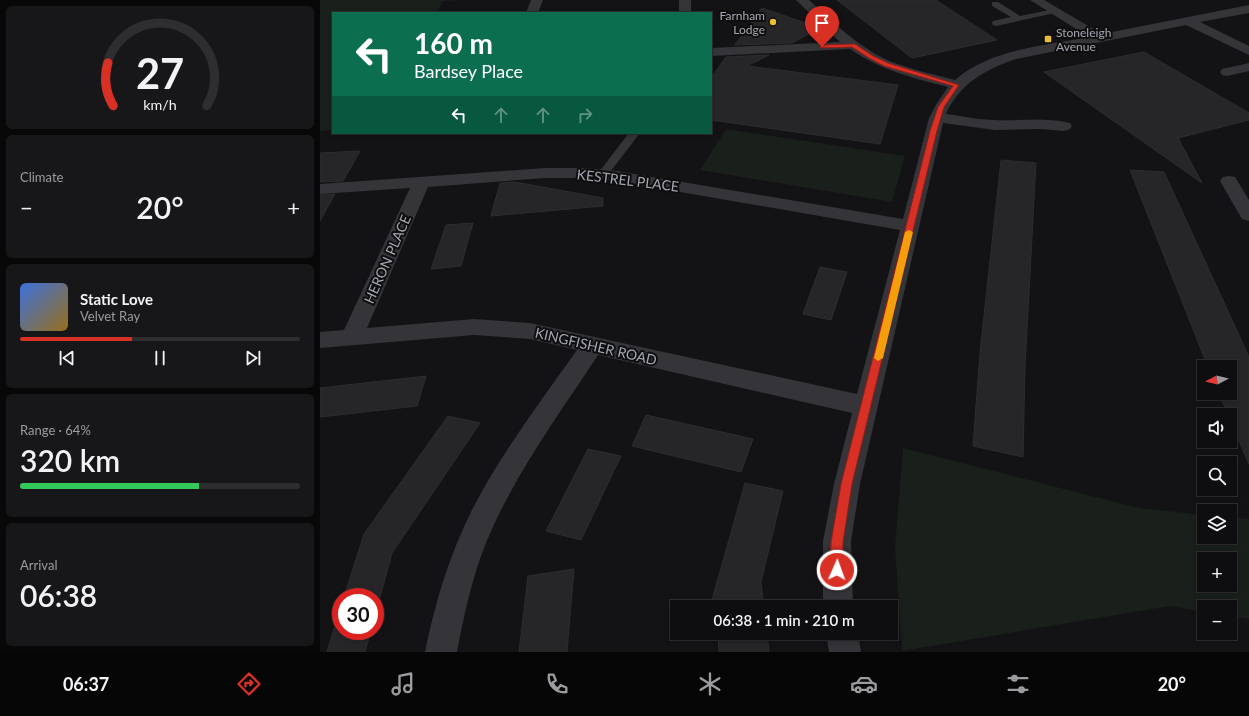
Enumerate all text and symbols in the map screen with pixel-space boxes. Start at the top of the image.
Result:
pin [805,6,839,47]
place label: Farnham Lodge [720,8,765,37]
icon: arrive [811,12,833,34]
marker: Farnham Lodge [768,17,778,27]
place label: Stoneleigh Avenue [1056,25,1111,54]
text: 160 m [414,26,493,60]
icon: left [348,28,400,80]
marker: Stoneleigh Avenue [1043,34,1053,44]
text: 27 [136,47,184,97]
text: Bardsey Place [414,60,523,82]
text: km/h [143,95,177,112]
icon: left [448,104,470,126]
icon: ahead [490,104,512,126]
icon: ahead [532,104,554,126]
icon: right [574,104,596,126]
street label: KESTREL PLACE [576,165,680,195]
text: Climate [20,169,63,185]
text: 20° [136,189,184,225]
text: − [20,194,33,221]
text: + [287,194,300,221]
street label: HERON PLACE [360,212,414,306]
text: Static Love [80,290,153,308]
text: Velvet Ray [80,308,140,324]
street label: KINGFISHER ROAD [533,324,659,368]
icon: previous [56,347,78,369]
icon: pause [149,347,171,369]
icon: next [242,347,264,369]
north arrow [1197,360,1237,400]
map controls [1197,360,1237,640]
button: sound [1197,408,1237,448]
text: Range · 64% [20,422,91,438]
text: 320 km [20,442,120,478]
button: search [1197,456,1237,496]
button: layers [1197,504,1237,544]
position arrow [816,549,858,591]
button: + [1197,552,1237,592]
text: Arrival [20,557,57,573]
text: 06:38 [20,577,97,613]
speed limit sign: 30 [332,588,384,640]
button: − [1197,600,1237,640]
text: 06:38 · 1 min · 210 m [714,611,854,629]
icon: directions [235,670,263,698]
icon: music [389,670,417,698]
icon: phone [543,670,571,698]
icon: climate [696,670,724,698]
icon: car [850,670,878,698]
icon: filters [1004,670,1032,698]
text: 06:37 [63,673,109,695]
text: 20° [1158,673,1186,695]

